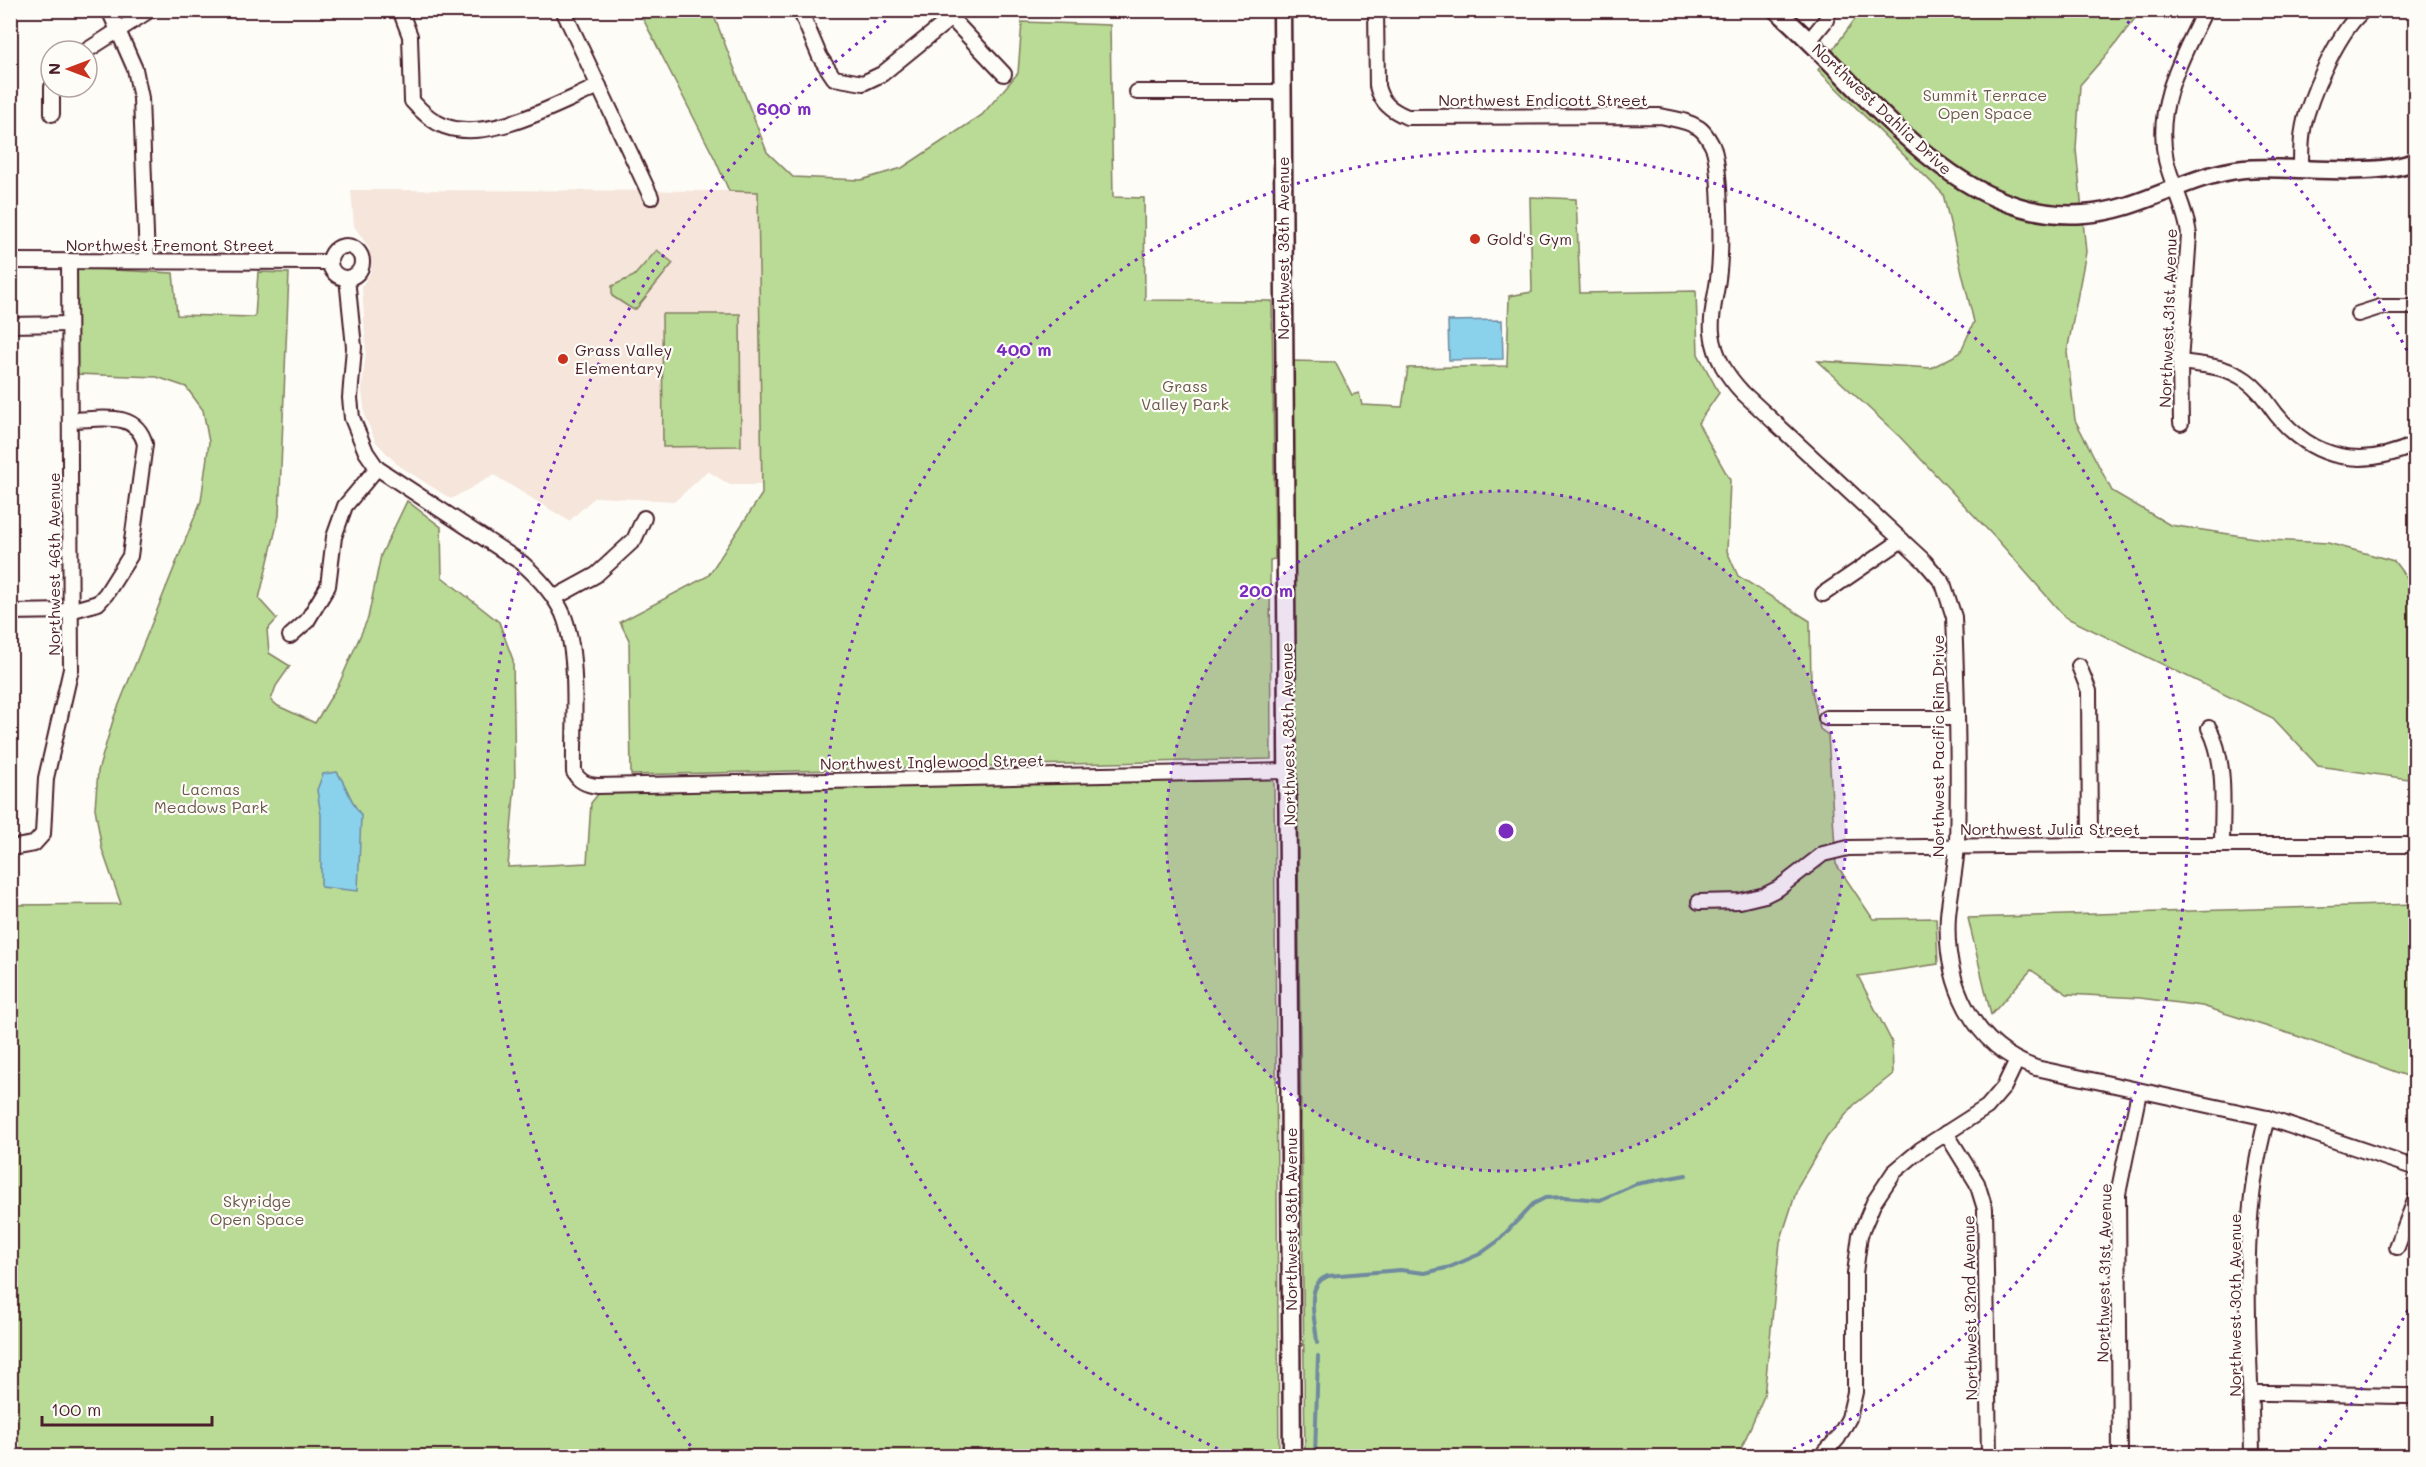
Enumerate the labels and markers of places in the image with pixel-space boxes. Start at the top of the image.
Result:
place label: Gold's Gym [1487,228,1572,249]
marker: Gold's Gym [1468,232,1482,246]
place label: Grass Valley Elementary [575,339,672,378]
marker: Grass Valley Elementary [556,352,570,366]
centre of rings [1496,821,1516,841]

